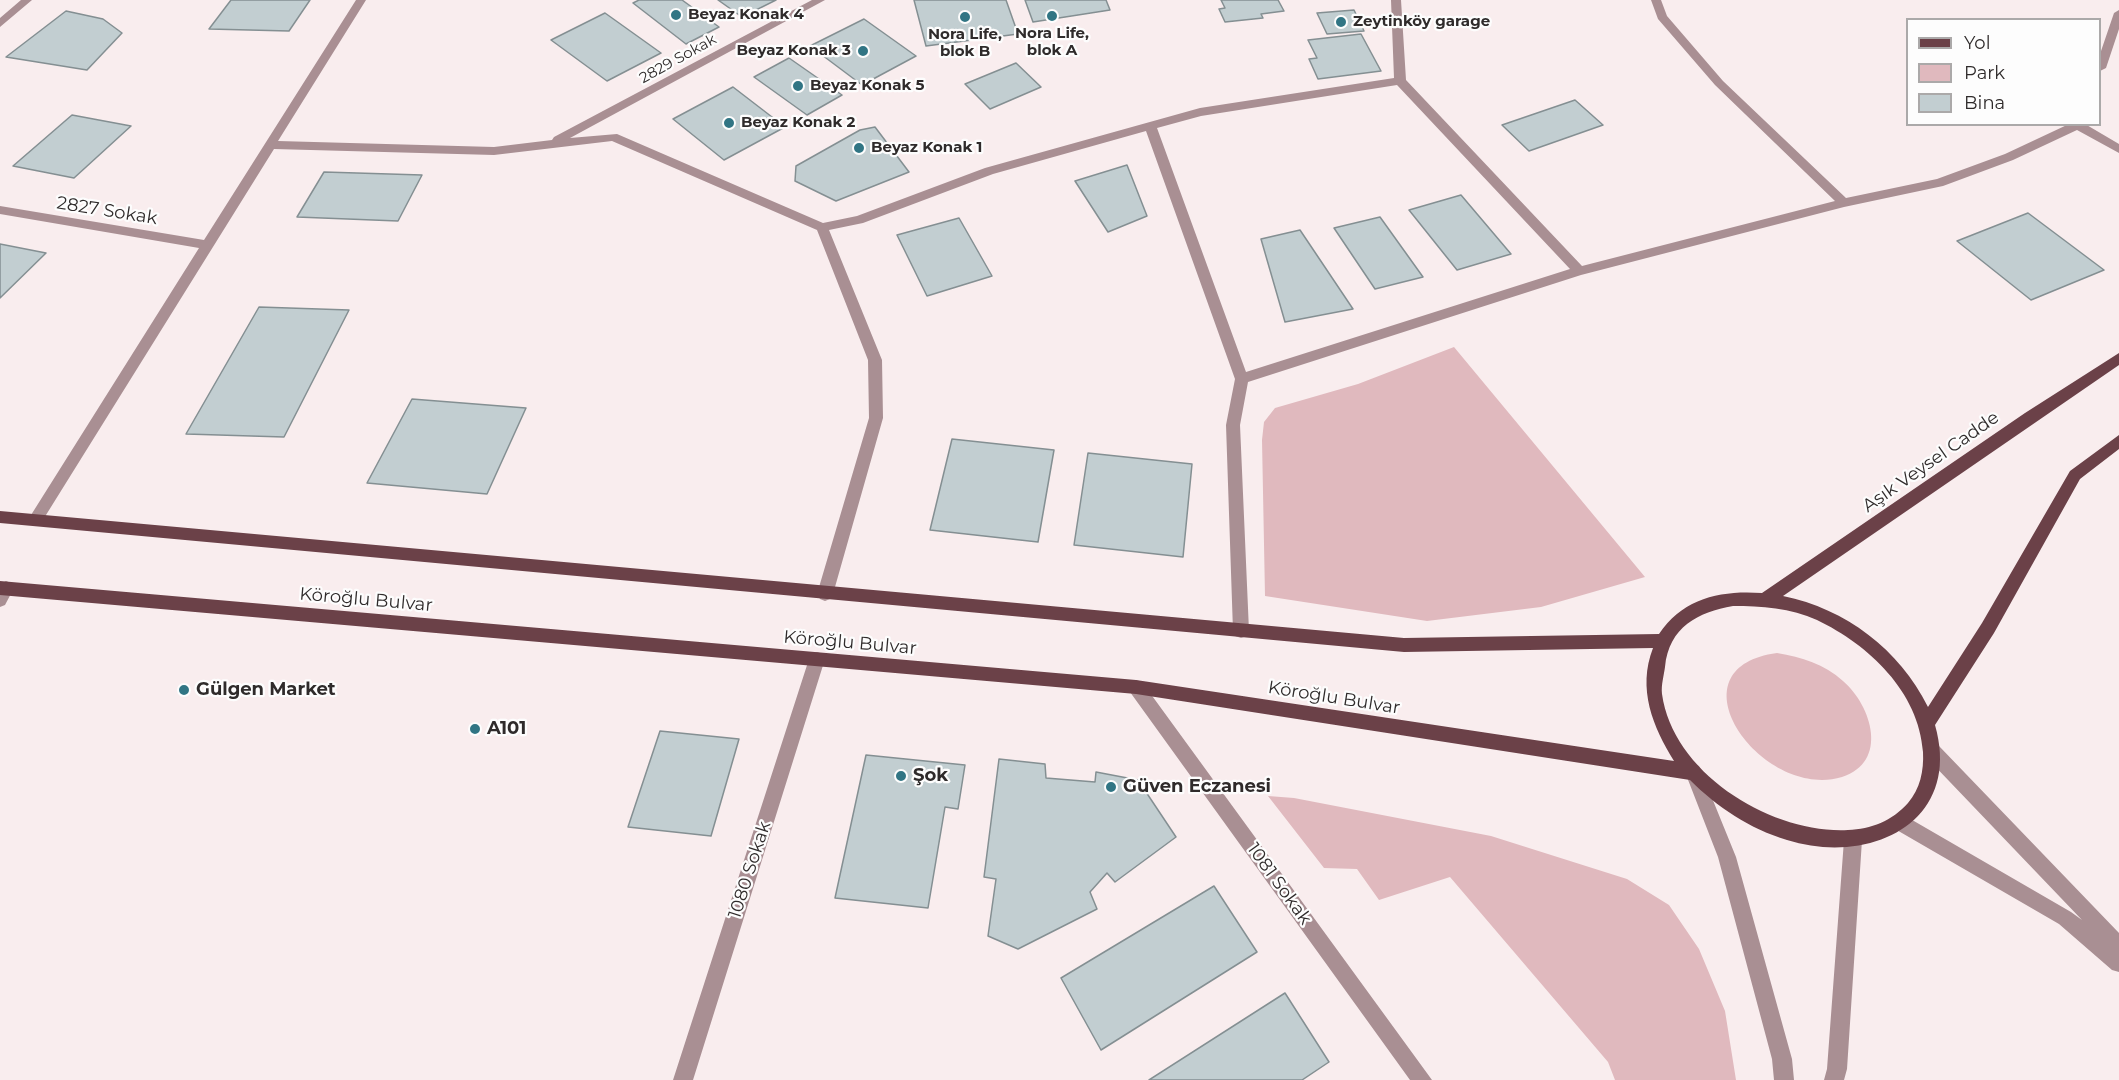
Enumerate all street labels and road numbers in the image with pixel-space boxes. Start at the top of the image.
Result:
street label: 2829 Sokak [636,31,720,87]
street label: 2827 Sokak [55,192,159,230]
street label: Aşık Veysel Cadde [1859,407,2003,517]
street label: Köroğlu Bulvar [298,583,434,617]
street label: Köroğlu Bulvar [782,626,918,660]
street label: Köroğlu Bulvar [1266,677,1402,719]
street label: 1080 Sokak [724,819,776,921]
street label: 1081 Sokak [1242,839,1316,929]

